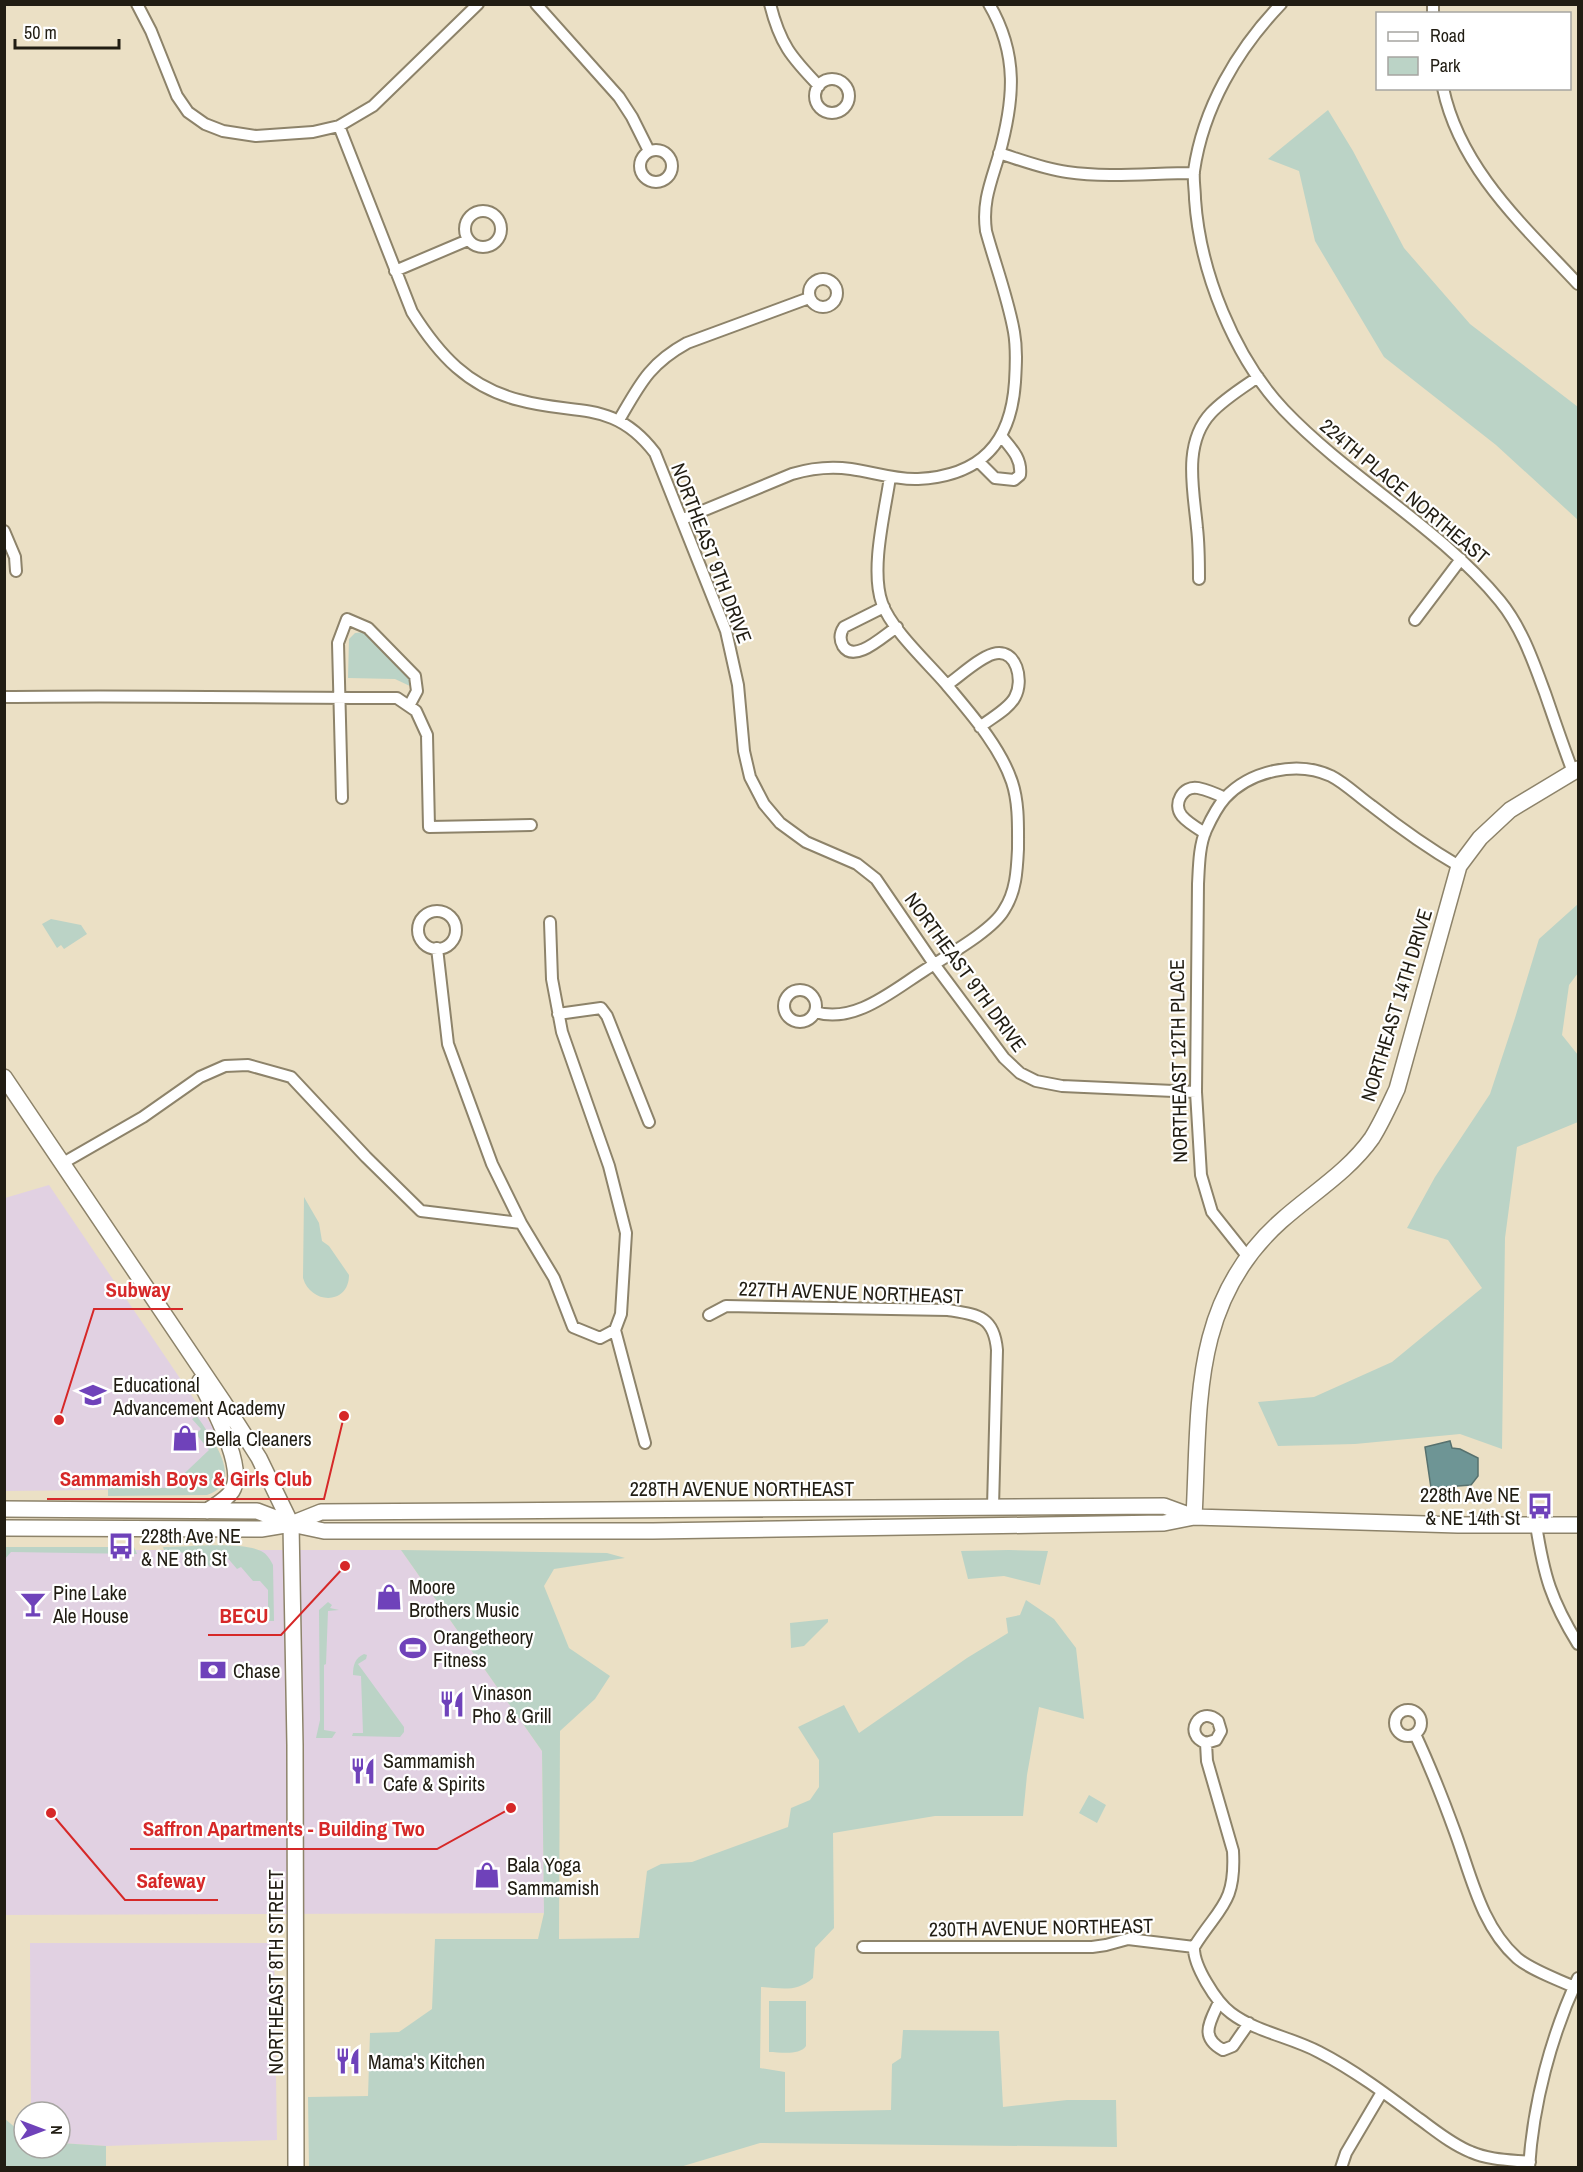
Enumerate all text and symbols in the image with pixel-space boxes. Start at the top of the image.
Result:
scale bar [15,12,118,50]
legend [1376,12,1571,90]
text: 50 m [24,20,57,45]
text: Road [1430,23,1465,48]
text: Park [1430,53,1461,78]
street label: 224TH PLACE NORTHEAST [1315,412,1495,570]
street label: NORTHEAST 9TH DRIVE [665,459,759,647]
street label: NORTHEAST 9TH DRIVE [899,887,1033,1057]
street label: NORTHEAST 14TH DRIVE [1354,905,1438,1105]
street label: NORTHEAST 12TH PLACE [1163,959,1193,1163]
callout: Subway [94,1270,183,1309]
text: Subway [105,1275,171,1304]
street label: 227TH AVENUE NORTHEAST [738,1275,964,1309]
place label: Educational Advancement Academy [112,1371,286,1421]
school or university icon: Educational Advancement Academy [78,1380,108,1410]
shop icon: Bella Cleaners [170,1423,200,1453]
place label: Bella Cleaners [205,1425,312,1452]
callout: Sammamish Boys & Girls Club [47,1460,324,1499]
text: Sammamish Boys & Girls Club [60,1464,312,1493]
street label: 228TH AVENUE NORTHEAST [630,1475,854,1502]
place label: 228th Ave NE & NE 14th St [1420,1481,1520,1531]
bus stop icon: 228th Ave NE & NE 14th St [1525,1491,1555,1521]
place label: 228th Ave NE & NE 8th St [141,1522,241,1572]
bus stop icon: 228th Ave NE & NE 8th St [106,1531,136,1561]
place label: Moore Brothers Music [409,1573,519,1623]
place label: Pine Lake Ale House [52,1579,129,1629]
shop icon: Moore Brothers Music [374,1582,404,1612]
bar icon: Pine Lake Ale House [18,1589,48,1619]
callout: BECU [208,1596,281,1635]
text: BECU [220,1601,268,1630]
place label: Orangetheory Fitness [433,1623,534,1673]
sports icon: Orangetheory Fitness [398,1633,428,1663]
bank icon: Chase [198,1655,228,1685]
place label: Chase [233,1657,280,1684]
place label: Vinason Pho & Grill [472,1679,551,1729]
restaurant icon: Vinason Pho & Grill [437,1689,467,1719]
place label: Sammamish Cafe & Spirits [383,1747,485,1797]
restaurant icon: Sammamish Cafe & Spirits [348,1756,378,1786]
callout: Saffron Apartments - Building Two [130,1810,437,1849]
text: Saffron Apartments - Building Two [143,1814,425,1843]
place label: Bala Yoga Sammamish [507,1851,599,1901]
shop icon: Bala Yoga Sammamish [472,1860,502,1890]
callout: Safeway [125,1861,218,1900]
text: Safeway [137,1866,206,1895]
street label: NORTHEAST 8TH STREET [262,1869,289,2075]
street label: 230TH AVENUE NORTHEAST [929,1912,1153,1942]
restaurant icon: Mama's Kitchen [333,2046,363,2076]
place label: Mama's Kitchen [368,2048,485,2075]
north arrow [12,2100,72,2160]
text: N [46,2125,68,2135]

